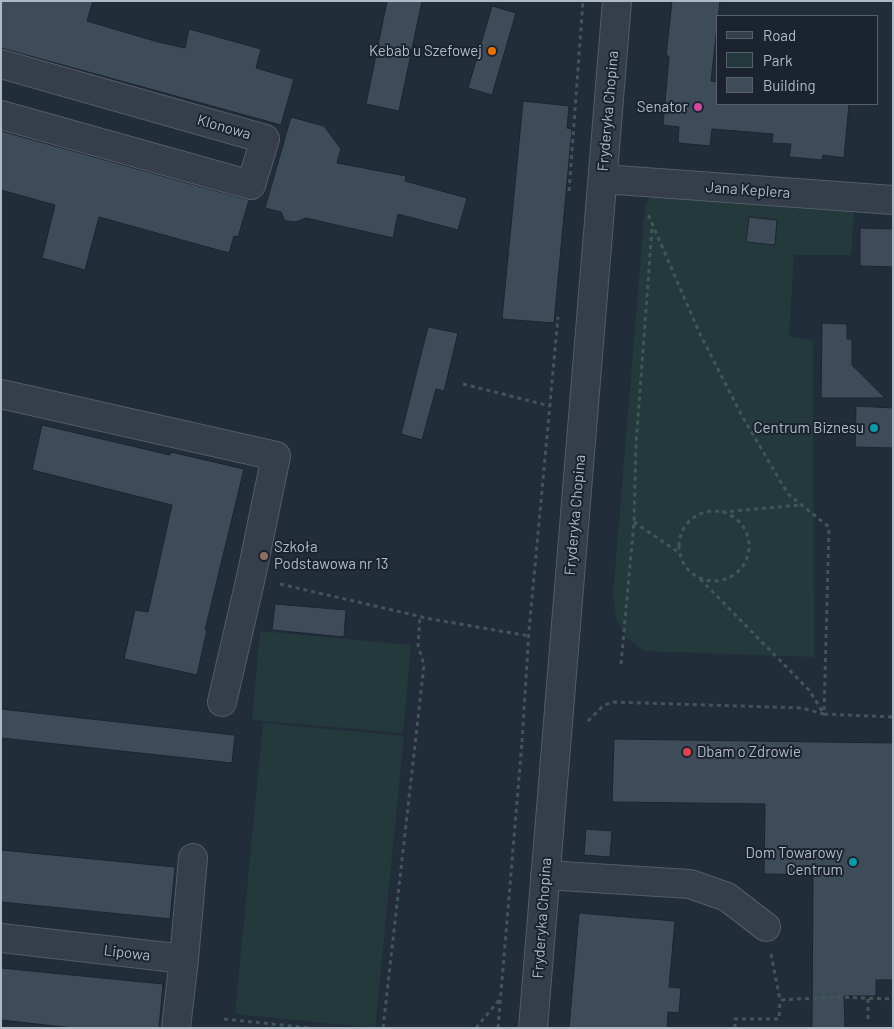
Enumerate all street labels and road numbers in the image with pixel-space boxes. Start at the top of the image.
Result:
street label: Fryderyka Chopina [594,50,622,172]
street label: Klonowa [195,111,253,143]
street label: Jana Keplera [705,178,791,202]
street label: Fryderyka Chopina [561,454,589,576]
street label: Fryderyka Chopina [529,857,555,979]
street label: Lipowa [103,941,151,965]

